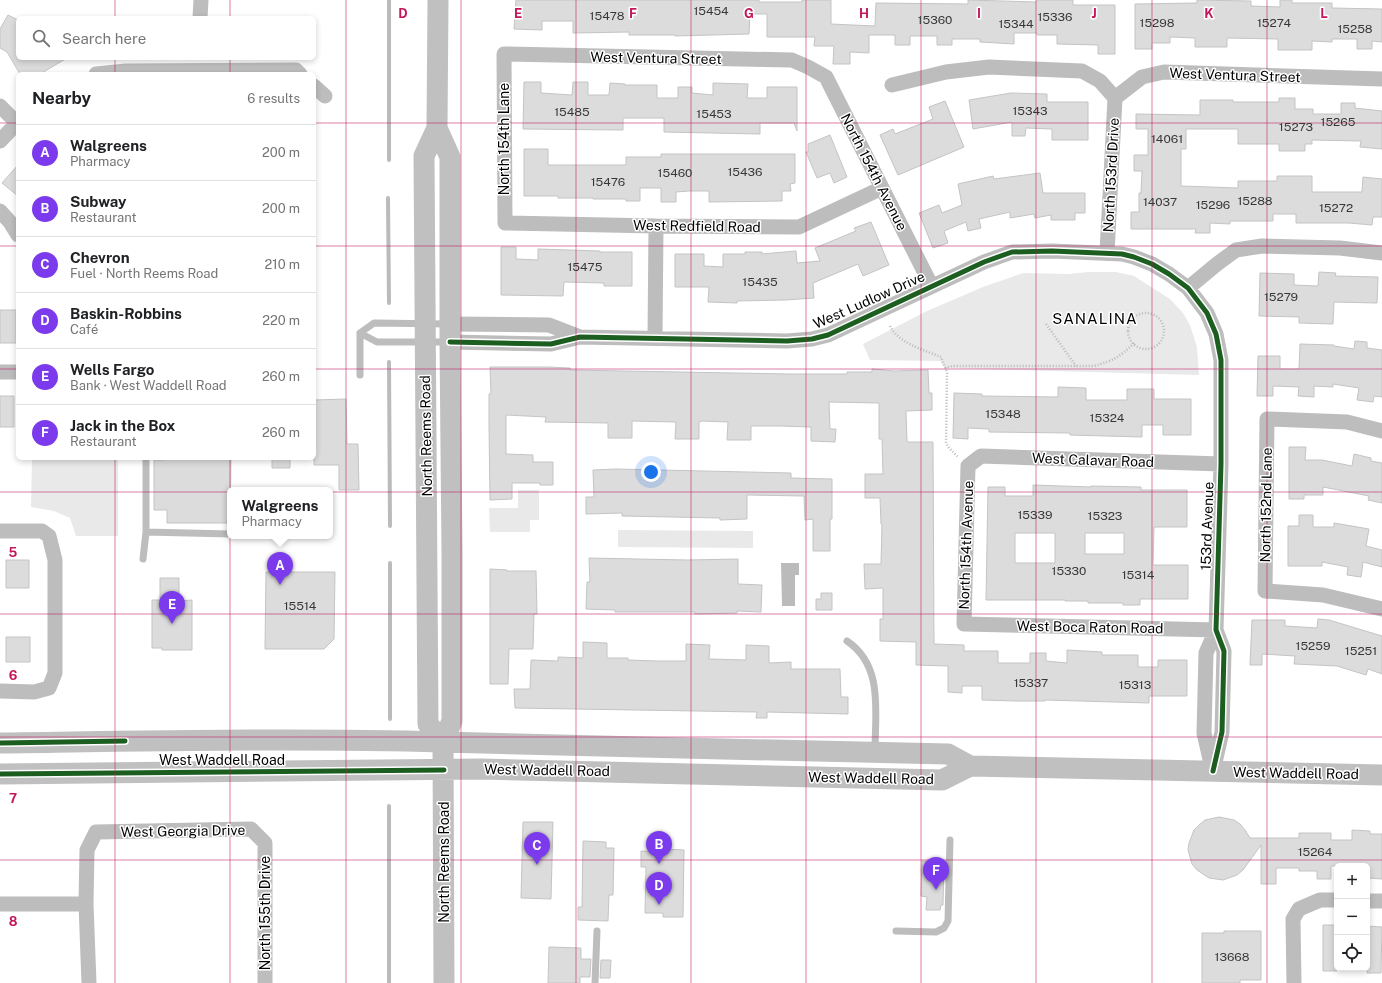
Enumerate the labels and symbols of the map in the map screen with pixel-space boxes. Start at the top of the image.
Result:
house number: 15454 [693,4,729,18]
text: D [398,6,408,21]
text: E [514,6,522,21]
text: F [629,6,637,21]
text: G [744,6,754,21]
text: H [859,6,869,21]
text: I [977,6,981,21]
text: J [1091,6,1097,21]
text: K [1204,6,1214,21]
text: L [1320,6,1328,21]
house number: 15478 [590,9,625,23]
house number: 15336 [1037,10,1073,24]
house number: 15360 [918,13,952,27]
house number: 15298 [1140,16,1175,30]
house number: 15274 [1257,16,1292,30]
house number: 15344 [998,17,1034,31]
house number: 15258 [1337,22,1373,36]
street label: West Ventura Street [590,49,722,67]
street label: West Ventura Street [1169,65,1301,85]
street label: North 154th Lane [496,83,512,195]
house number: 15343 [1012,104,1048,118]
house number: 15485 [554,105,590,119]
house number: 15453 [696,107,732,121]
street label: North 154th Avenue [838,111,910,233]
house number: 15265 [1321,115,1356,129]
street label: North 153rd Drive [1100,117,1122,233]
house number: 15273 [1279,120,1313,134]
house number: 14061 [1151,132,1183,146]
house number: 15436 [727,165,763,179]
house number: 15460 [658,166,692,180]
house number: 15476 [591,175,625,189]
house number: 15288 [1237,194,1273,208]
house number: 14037 [1143,195,1177,209]
house number: 15296 [1196,198,1230,212]
house number: 15272 [1319,201,1353,215]
street label: West Redfield Road [633,217,761,235]
house number: 15475 [567,260,603,274]
street label: West Ludlow Drive [811,268,927,332]
house number: 15435 [742,275,778,289]
house number: 15279 [1264,290,1298,304]
district label: SANALINA [1052,310,1138,327]
street label: North Reems Road [417,375,435,497]
house number: 15348 [985,407,1021,421]
house number: 15324 [1090,411,1125,425]
street label: North 152nd Lane [1257,447,1275,563]
street label: West Calavar Road [1032,450,1154,470]
your location [641,462,661,482]
street label: North 154th Avenue [956,480,976,610]
street label: 153rd Avenue [1197,481,1217,571]
house number: 15339 [1017,508,1053,522]
house number: 15323 [1088,509,1122,523]
text: 5 [9,545,18,560]
pin: A [267,552,293,585]
house number: 15330 [1052,564,1086,578]
house number: 15314 [1122,568,1155,582]
pin: E [159,591,185,624]
house number: 15514 [284,599,317,613]
street label: West Boca Raton Road [1016,618,1164,636]
house number: 15259 [1296,639,1330,653]
house number: 15251 [1345,644,1377,658]
text: 6 [9,668,18,683]
house number: 15337 [1014,676,1048,690]
house number: 15313 [1119,678,1151,692]
street label: West Waddell Road [159,752,285,768]
street label: West Waddell Road [484,761,610,779]
street label: West Waddell Road [1233,764,1359,782]
street label: West Waddell Road [808,769,934,787]
text: 7 [9,791,17,806]
street label: North Reems Road [436,801,452,923]
street label: West Georgia Drive [121,822,245,840]
pin: B [646,831,672,864]
pin: C [524,832,550,865]
house number: 15264 [1298,845,1333,859]
street label: North 155th Drive [257,856,273,970]
pin: F [923,857,949,890]
pin: D [646,872,672,905]
text: 8 [9,914,18,929]
house number: 13668 [1215,950,1250,964]

